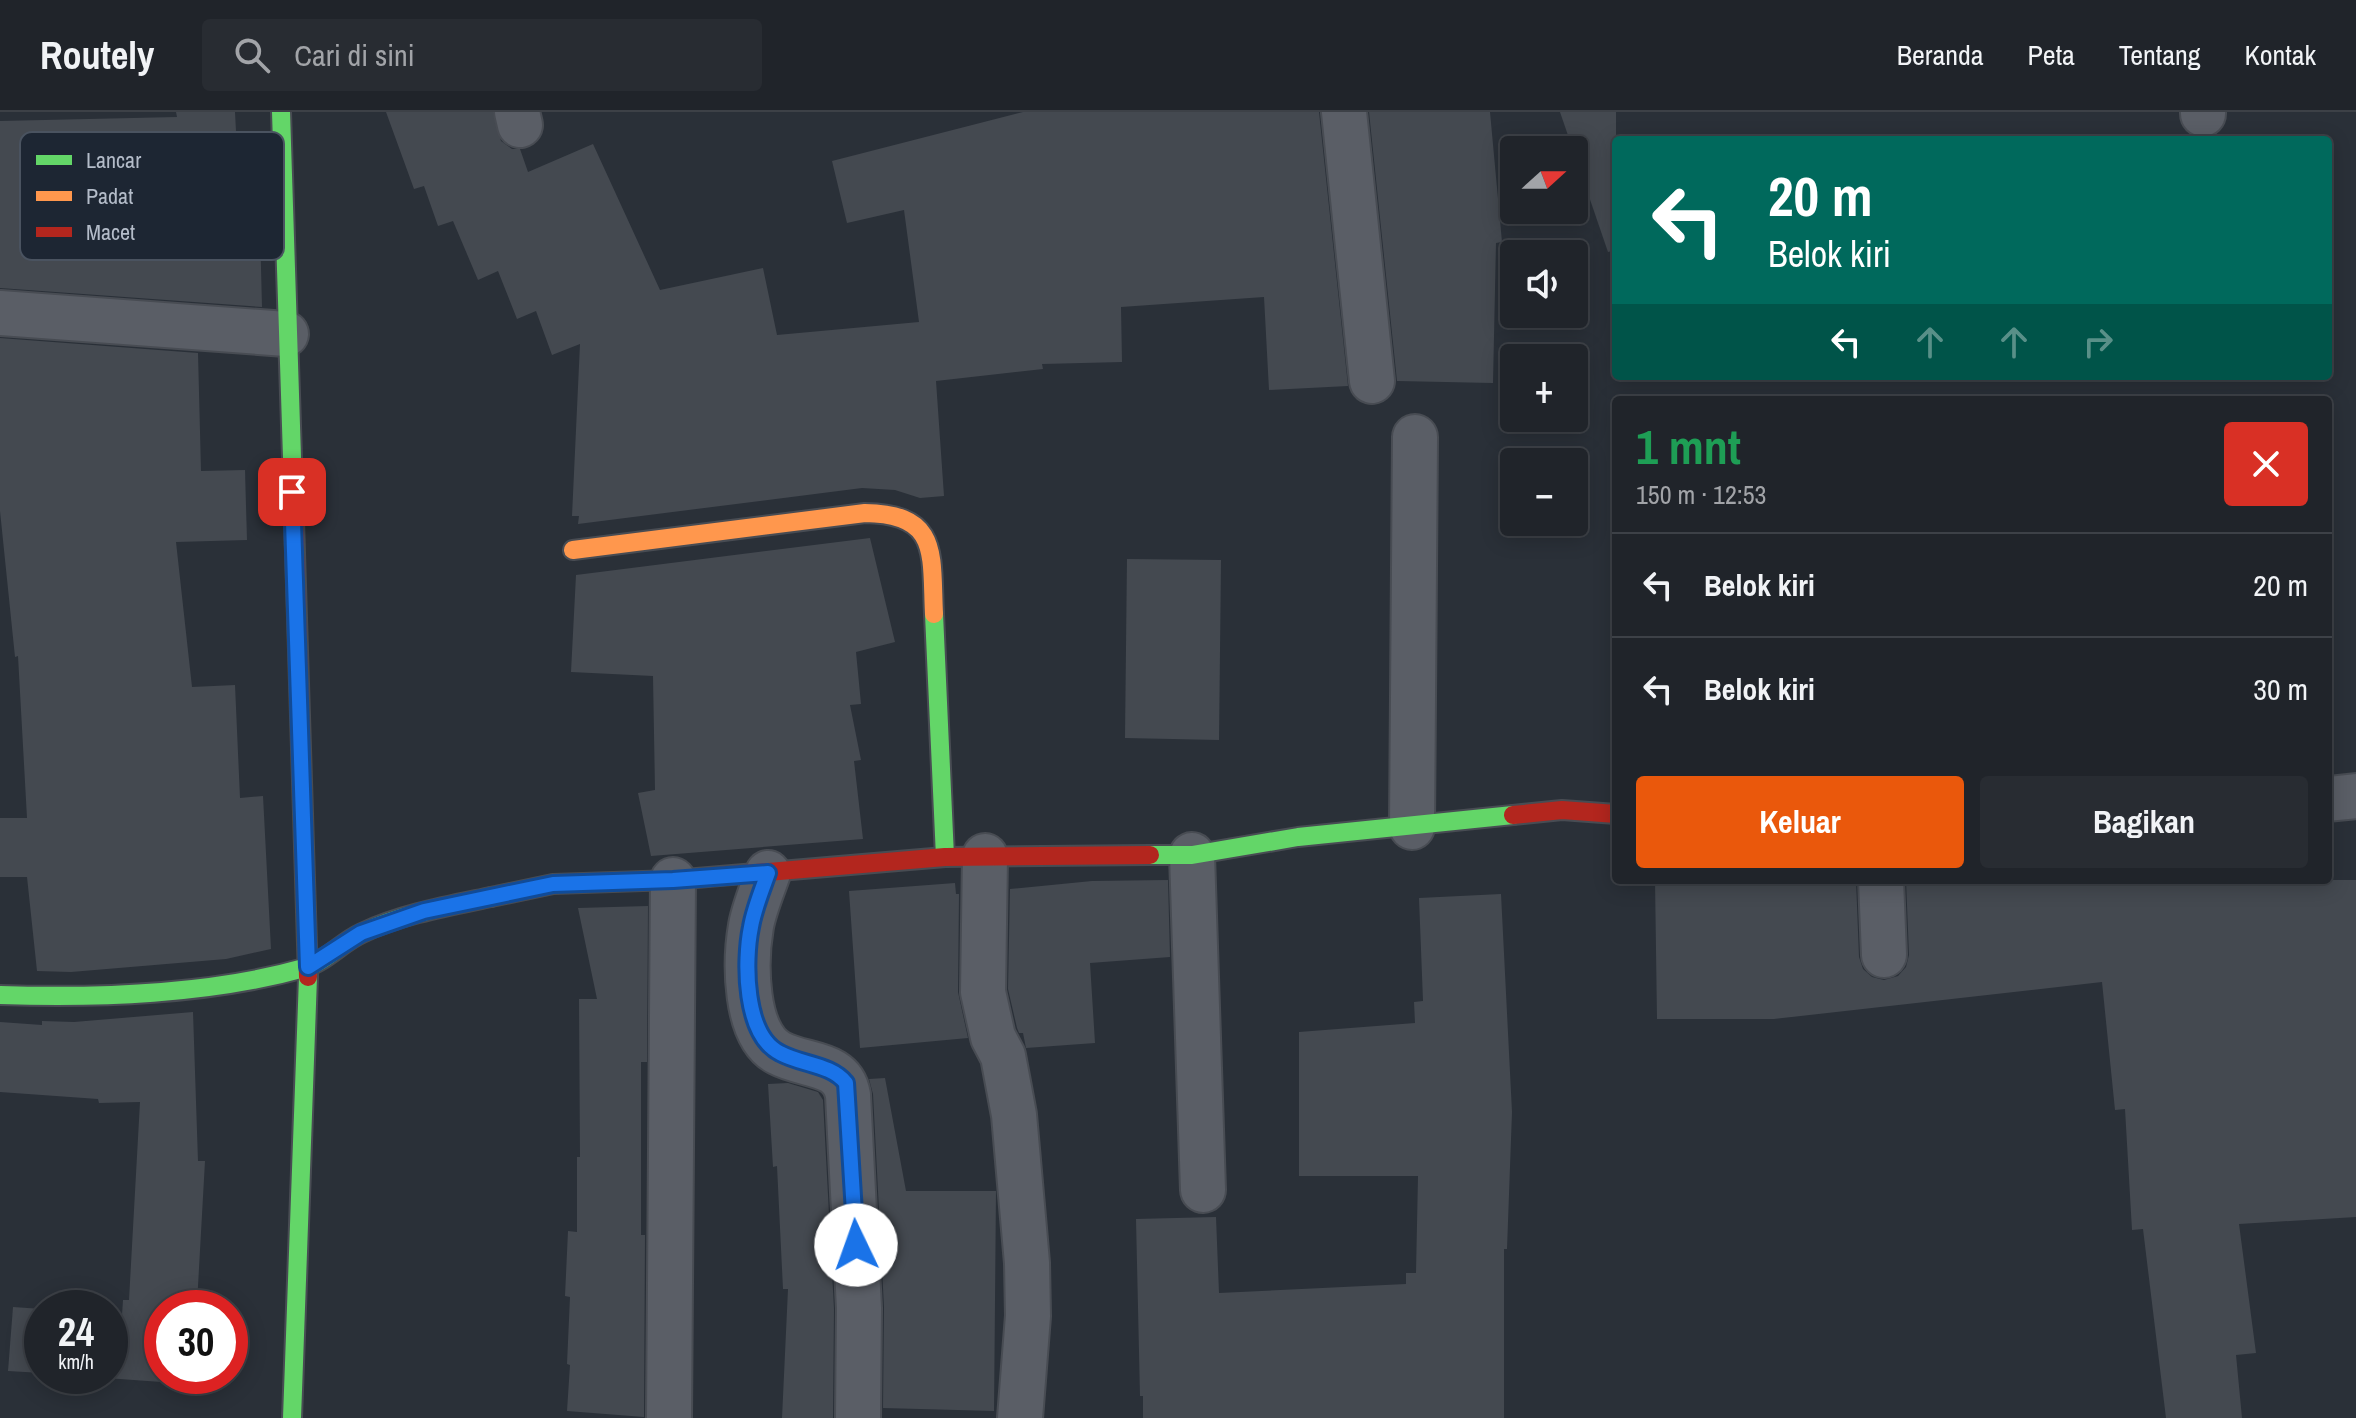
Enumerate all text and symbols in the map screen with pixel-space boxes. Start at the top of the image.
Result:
search box [202,19,762,91]
text: Routely [40,30,154,81]
icon: search [230,33,274,77]
text: Cari di sini [294,35,415,75]
text: Beranda [1897,36,1984,74]
text: Peta [2028,36,2075,74]
text: Tentang [2119,36,2201,74]
text: Kontak [2245,36,2316,74]
legend [20,132,284,260]
north arrow [1500,136,1588,224]
map controls [1500,136,1588,536]
text: Lancar [86,145,141,175]
text: 20 m [1768,158,1873,233]
icon: left [1636,168,1740,272]
text: Padat [86,181,133,211]
text: Macet [86,217,135,247]
text: Belok kiri [1768,230,1891,278]
button: sound [1500,240,1588,328]
icon: left [1824,320,1868,364]
icon: ahead [1908,320,1952,364]
icon: ahead [1992,320,2036,364]
icon: right [2076,320,2120,364]
button: + [1500,344,1588,432]
text: 1 mnt [1636,414,1741,479]
button: close [2224,422,2308,506]
button: − [1500,448,1588,536]
pin [258,458,326,526]
icon: arrive [270,470,314,514]
text: 150 m · 12:53 [1636,477,1766,512]
icon: left [1636,563,1680,607]
text: Belok kiri [1704,565,1815,605]
text: 20 m [2253,565,2308,605]
icon: left [1636,667,1680,711]
text: Belok kiri [1704,669,1815,709]
text: 30 m [2253,669,2308,709]
button: Keluar [1636,776,1964,868]
button: Bagikan [1980,776,2308,868]
position arrow [814,1203,898,1287]
speed limit sign: 30 [144,1290,248,1394]
text: 24 [58,1305,94,1358]
text: km/h [58,1348,94,1375]

